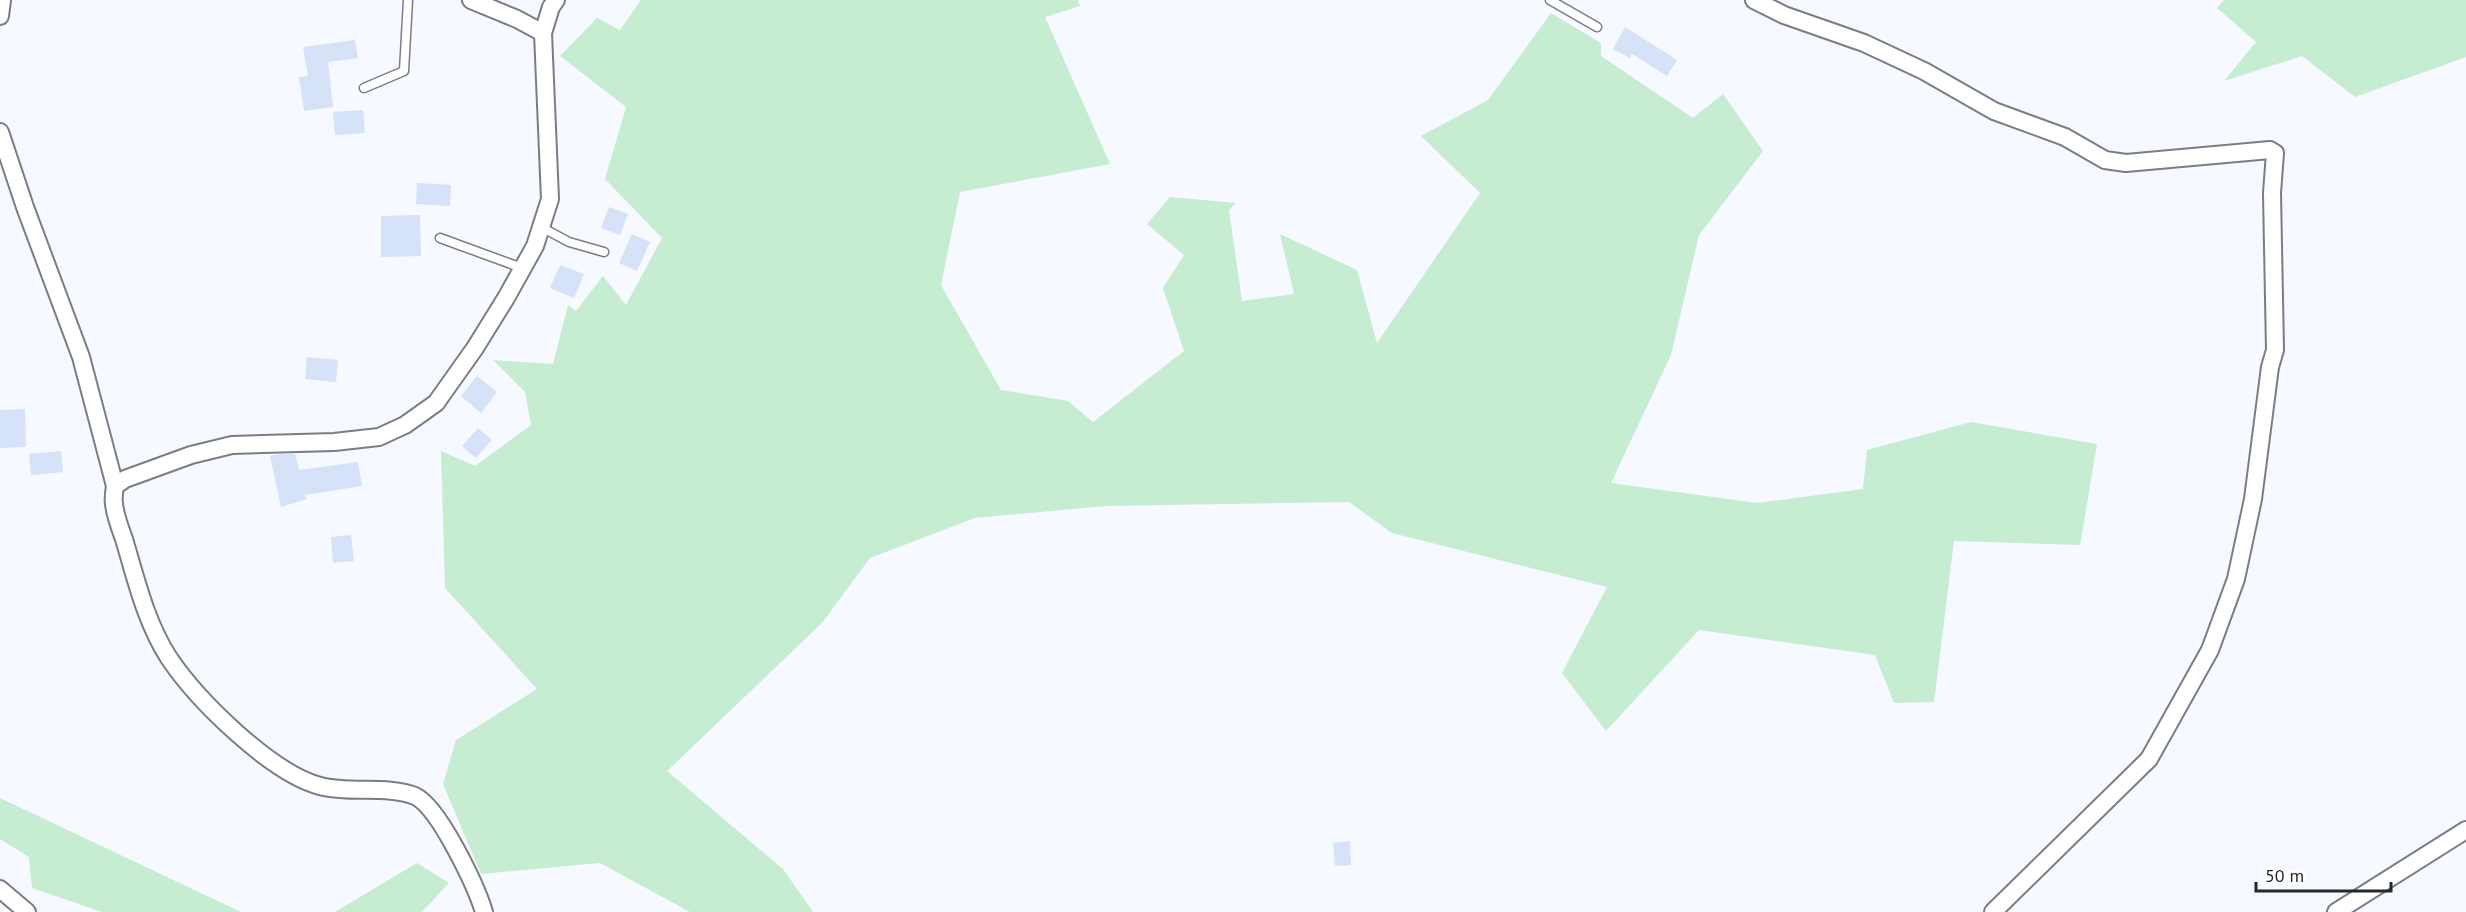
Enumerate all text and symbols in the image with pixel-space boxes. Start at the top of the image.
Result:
scale bar [2256,855,2391,893]
text: 50 m [2265,864,2304,887]

